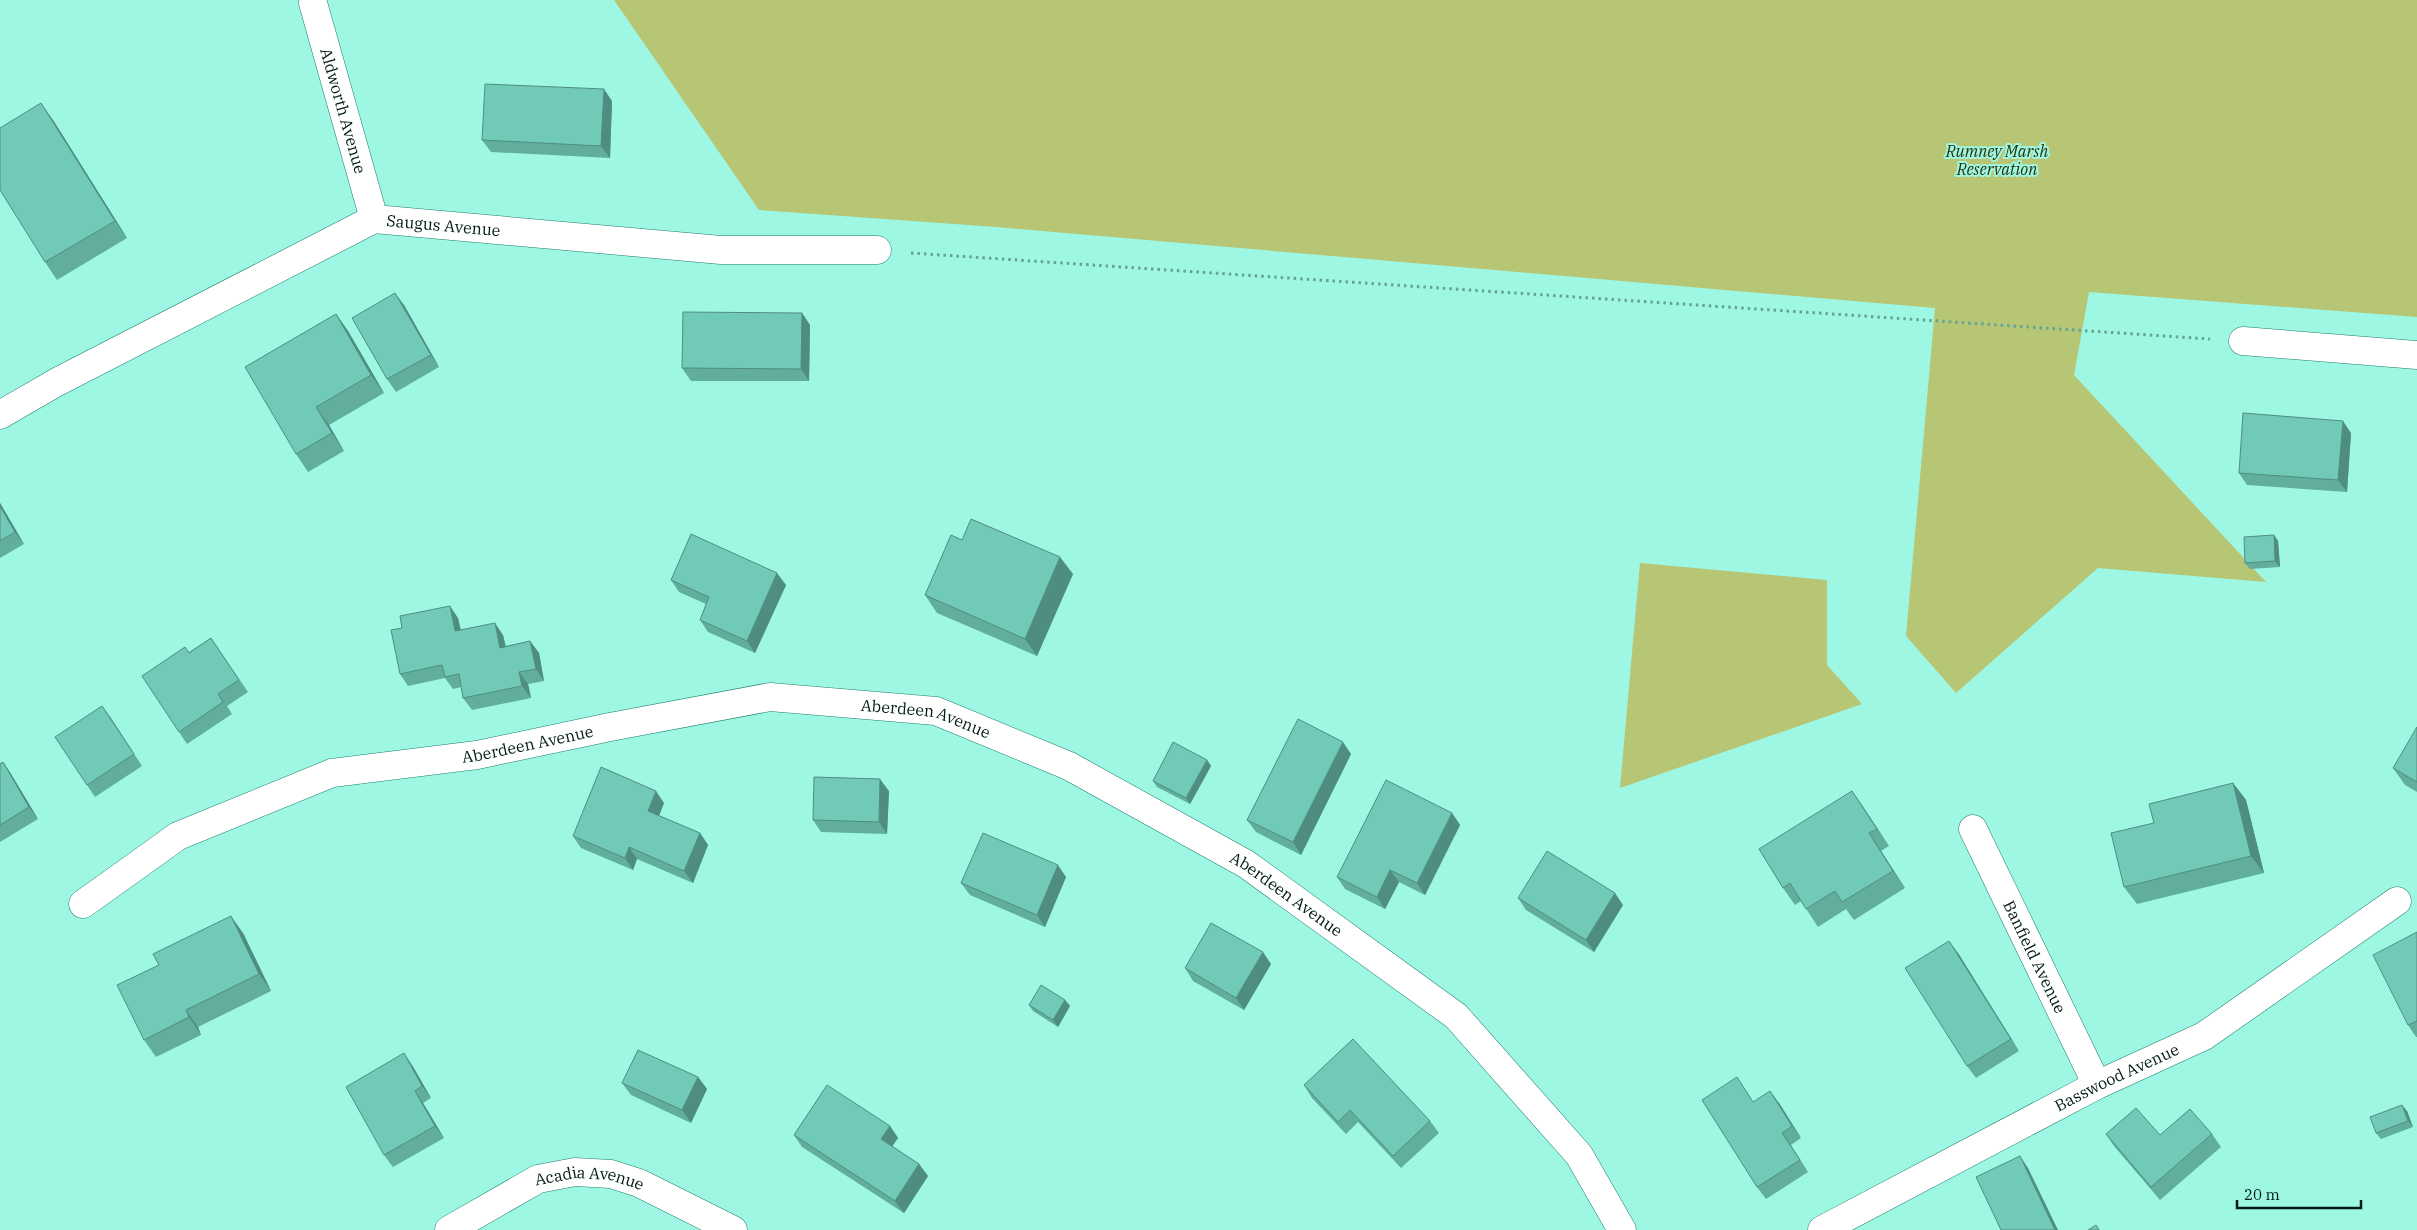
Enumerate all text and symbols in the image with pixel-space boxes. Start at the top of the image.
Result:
street label: Aldworth Avenue [316,46,371,176]
park label: Rumney Marsh Reservation [1945,141,2048,179]
street label: Saugus Avenue [386,210,501,240]
street label: Aberdeen Avenue [860,695,994,742]
street label: Aberdeen Avenue [461,721,595,767]
street label: Aberdeen Avenue [1227,847,1347,941]
street label: Banfield Avenue [1999,897,2071,1016]
street label: Basswood Avenue [2051,1039,2182,1116]
street label: Acadia Avenue [533,1162,648,1194]
scale bar [2237,1178,2361,1210]
text: 20 m [2244,1185,2280,1204]

